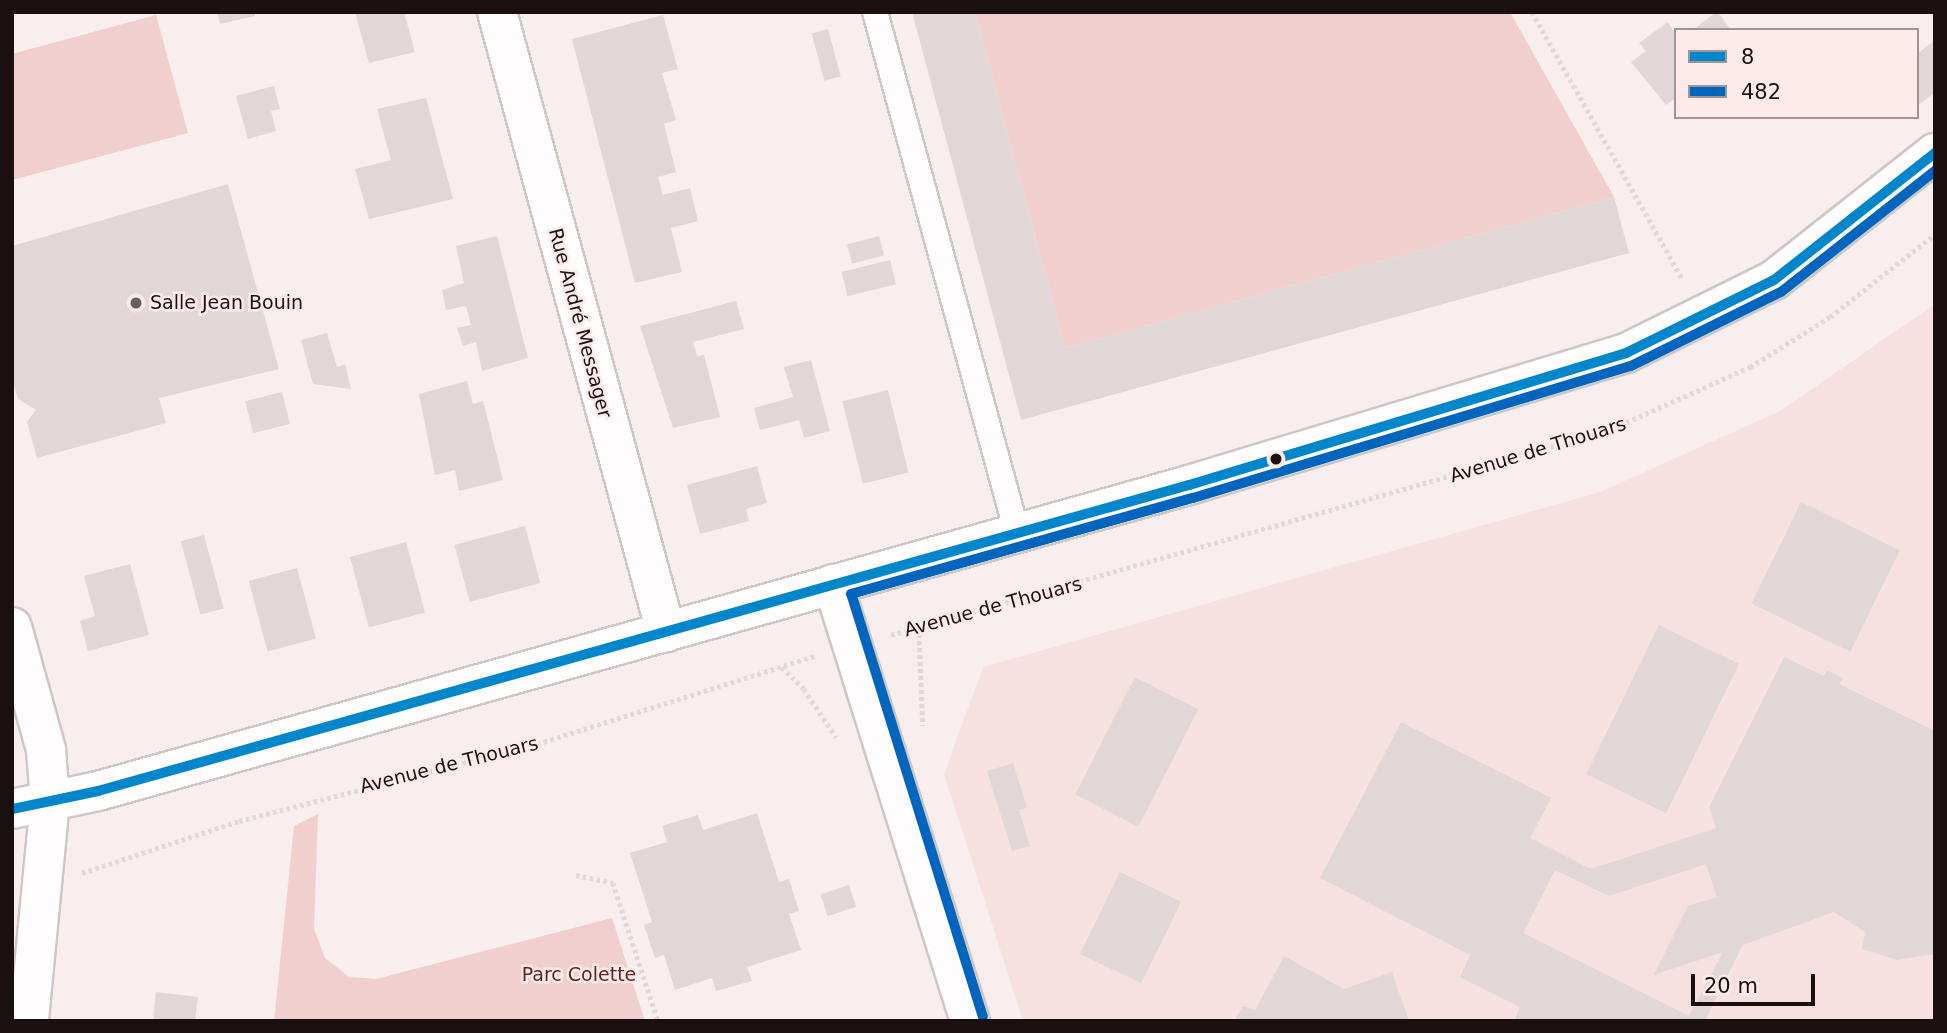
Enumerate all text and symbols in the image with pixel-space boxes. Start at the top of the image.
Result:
legend [1674,28,1919,119]
text: 8 [1741,45,1754,69]
text: 482 [1741,80,1781,104]
street label: Rue André Messager [544,226,616,420]
place label: Salle Jean Bouin [150,292,303,314]
marker: Salle Jean Bouin [128,295,144,311]
street label: Avenue de Thouars [1447,412,1629,488]
unlabelled marker [1269,452,1283,466]
street label: Avenue de Thouars [902,572,1084,642]
street label: Avenue de Thouars [357,732,541,798]
scale bar [1695,960,1819,1004]
park label: Parc Colette [522,964,636,986]
text: 20 m [1704,974,1758,998]

